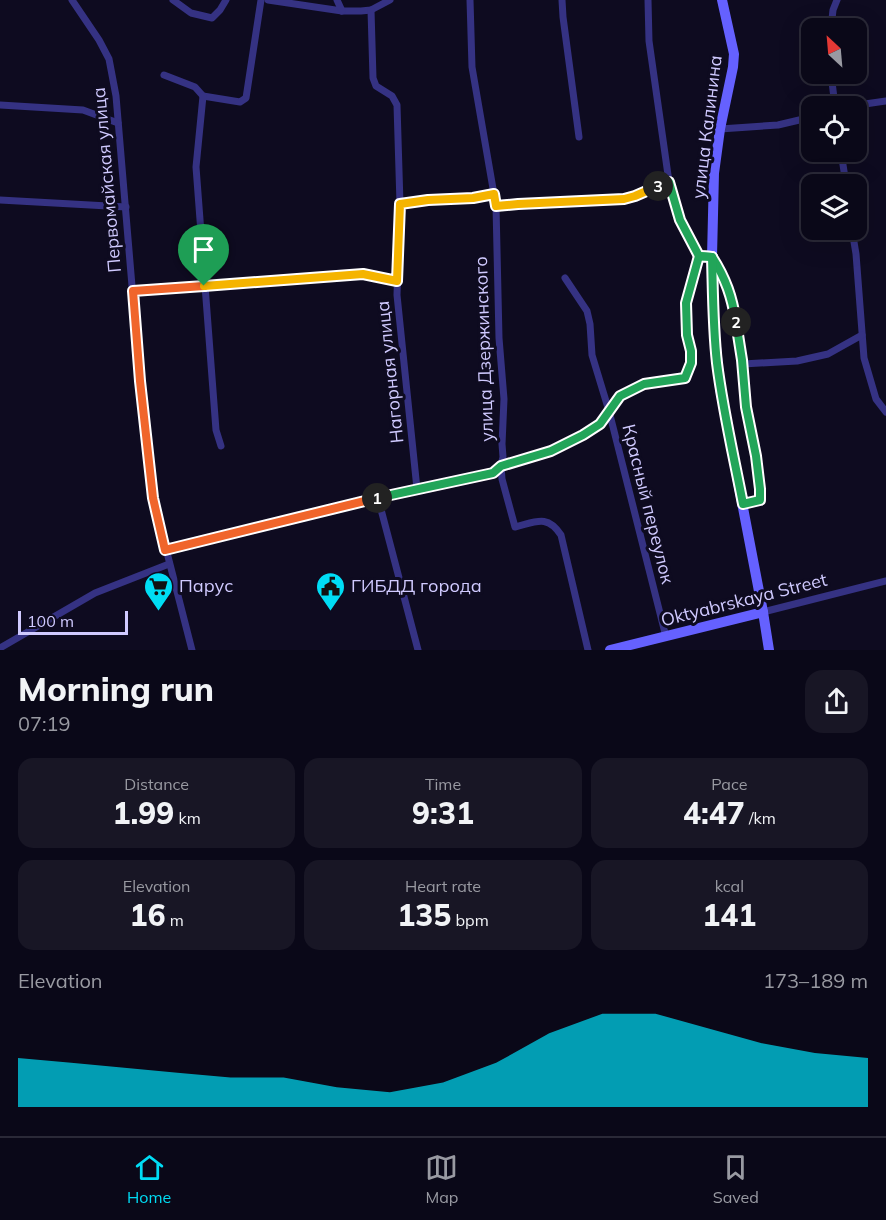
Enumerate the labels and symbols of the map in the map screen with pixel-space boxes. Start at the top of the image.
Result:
north arrow [801,18,867,84]
street label: улица Калинина [686,54,727,200]
street label: Первомайская улица [87,86,126,274]
pin: 3 [643,171,673,201]
pin [178,224,229,286]
street label: улица Дзержинского [469,256,498,442]
street label: Нагорная улица [371,300,408,444]
pin: 2 [721,307,751,337]
street label: Красный переулок [618,422,680,586]
pin: 1 [362,483,392,513]
street label: Oktyabrskaya Street [658,568,829,631]
supermarket icon: Парус [142,570,174,612]
public building icon: ГИБДД города [314,570,346,612]
place label: Парус [179,574,233,597]
place label: ГИБДД города [351,574,482,597]
scale bar [18,608,128,636]

